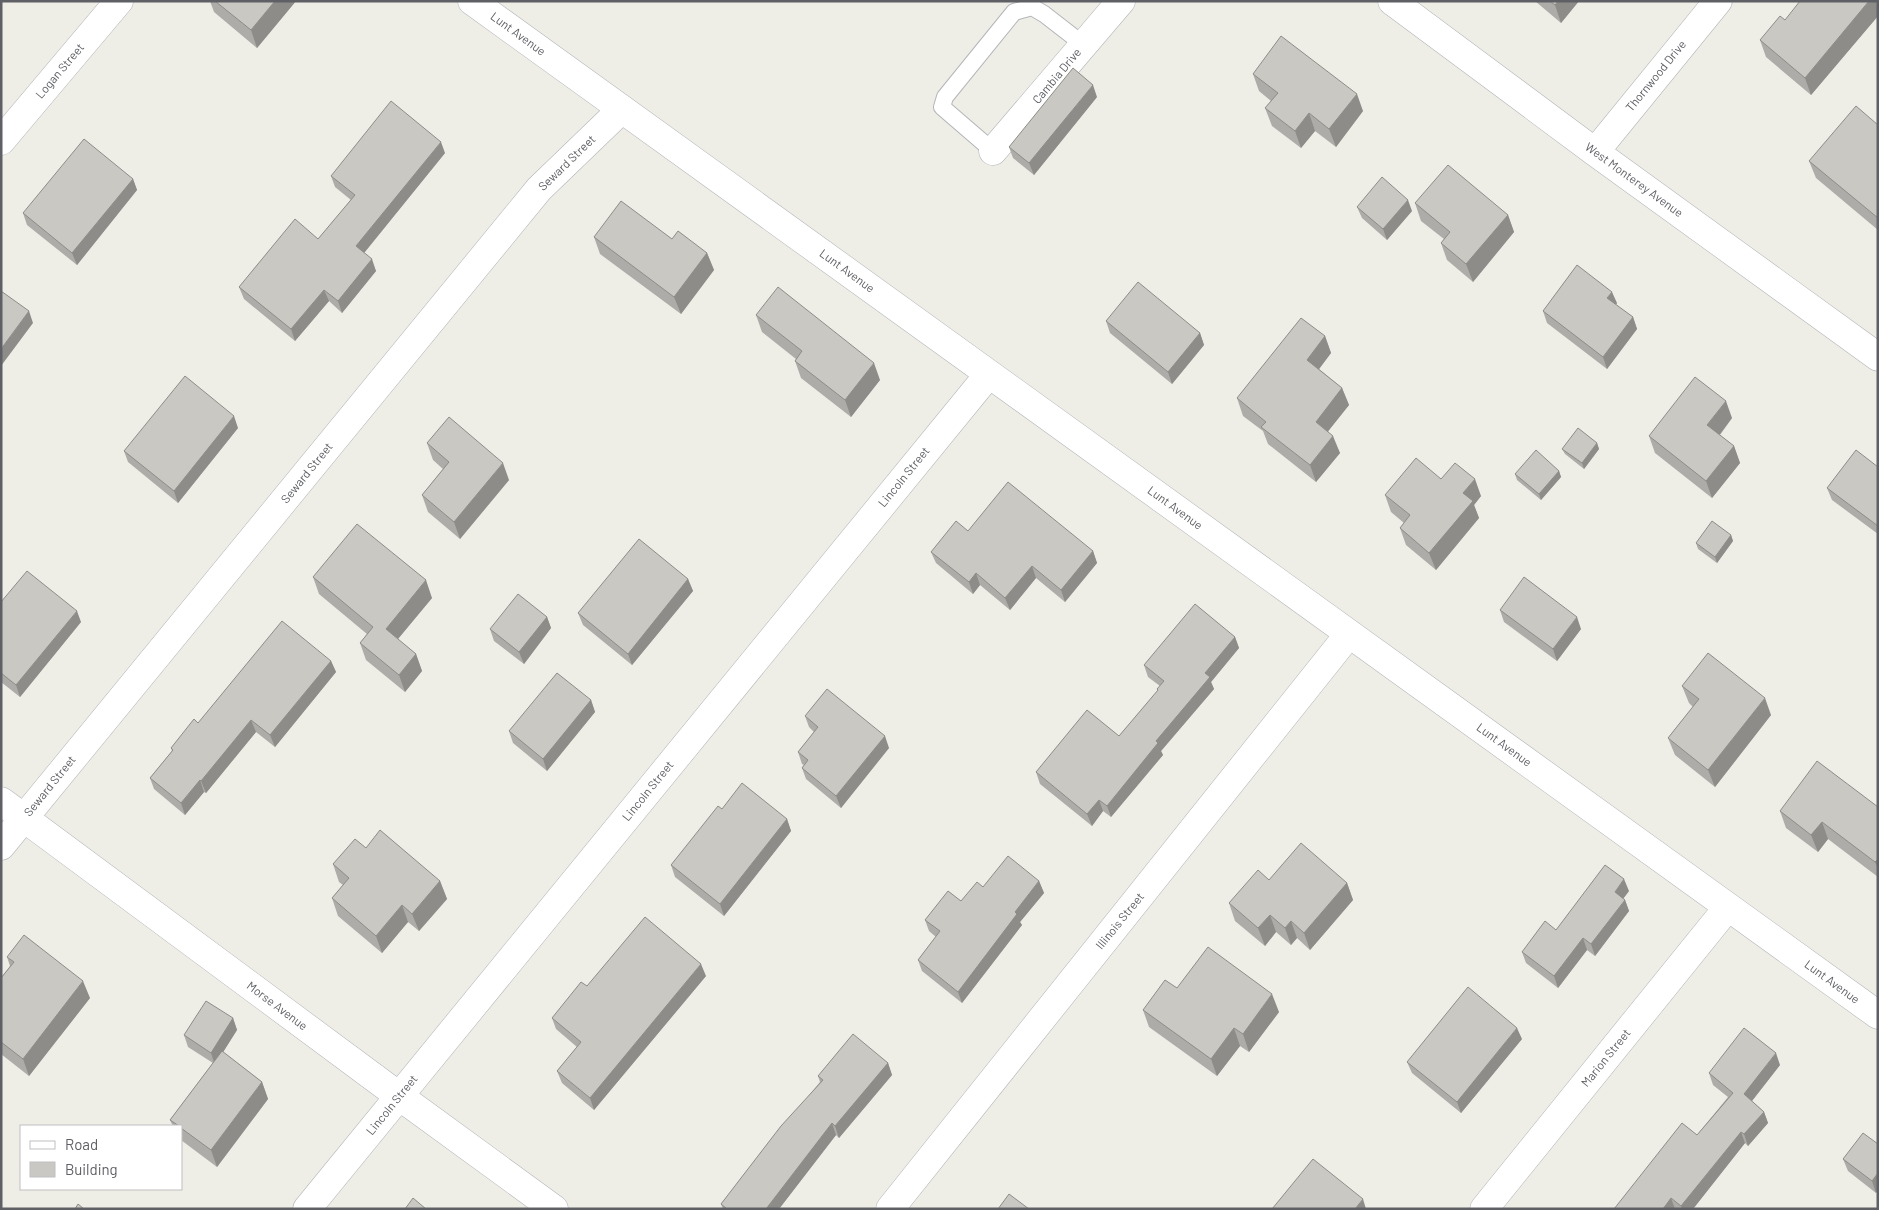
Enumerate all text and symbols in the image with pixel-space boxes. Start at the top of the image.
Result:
street label: Lunt Avenue [488,9,549,58]
street label: Thornwood Drive [1622,37,1688,114]
street label: Logan Street [32,40,86,101]
street label: Cambia Drive [1029,45,1083,106]
street label: Seward Street [535,132,598,193]
street label: West Monterey Avenue [1583,139,1686,219]
street label: Lunt Avenue [817,246,878,295]
street label: Seward Street [278,439,335,505]
street label: Lincoln Street [875,443,932,509]
street label: Lunt Avenue [1145,483,1206,532]
street label: Lunt Avenue [1474,720,1535,769]
street label: Seward Street [21,752,78,818]
street label: Lincoln Street [619,757,676,823]
street label: Illinois Street [1092,889,1146,951]
street label: Lunt Avenue [1802,957,1863,1006]
street label: Morse Avenue [245,978,311,1033]
street label: Marion Street [1578,1026,1633,1089]
street label: Lincoln Street [363,1071,420,1137]
legend [20,1125,182,1190]
text: Road [65,1135,98,1153]
text: Building [65,1160,118,1178]

